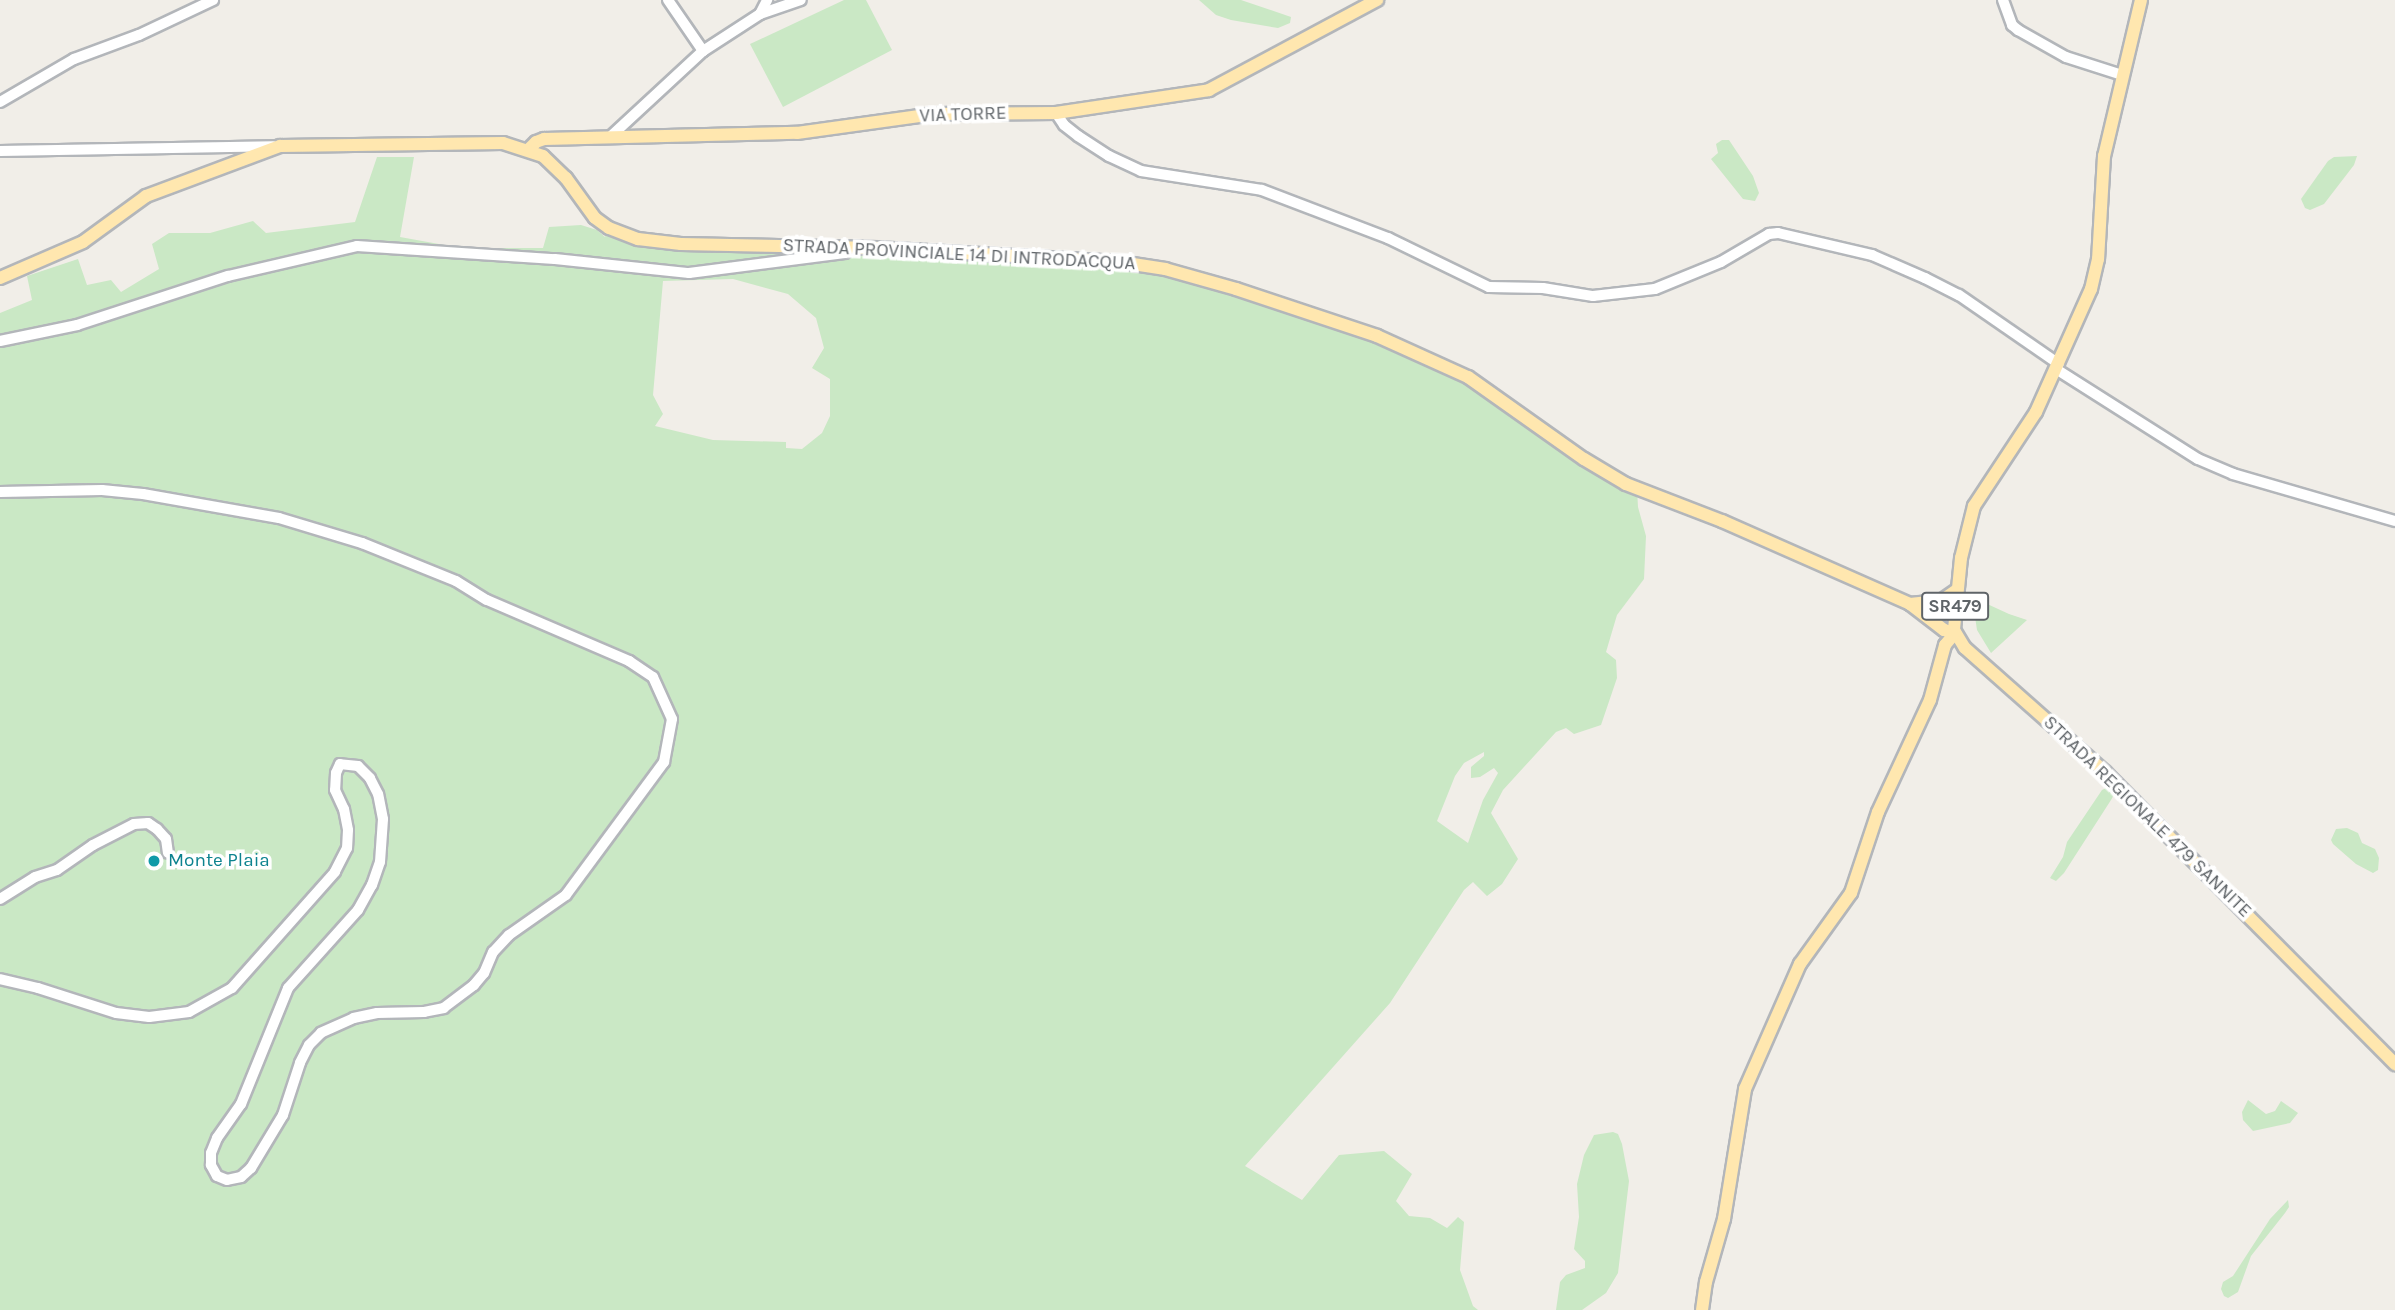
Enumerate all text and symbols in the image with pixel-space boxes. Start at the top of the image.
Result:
street label: VIA TORRE [919,102,1007,128]
street label: STRADA PROVINCIALE 14 DI INTRODACQUA [782,234,1136,276]
road number: SR479 [1920,592,1990,620]
street label: STRADA REGIONALE 479 SANNITE [2038,711,2256,923]
place label: Monte Plaia [168,850,270,872]
marker: Monte Plaia [146,853,162,869]

